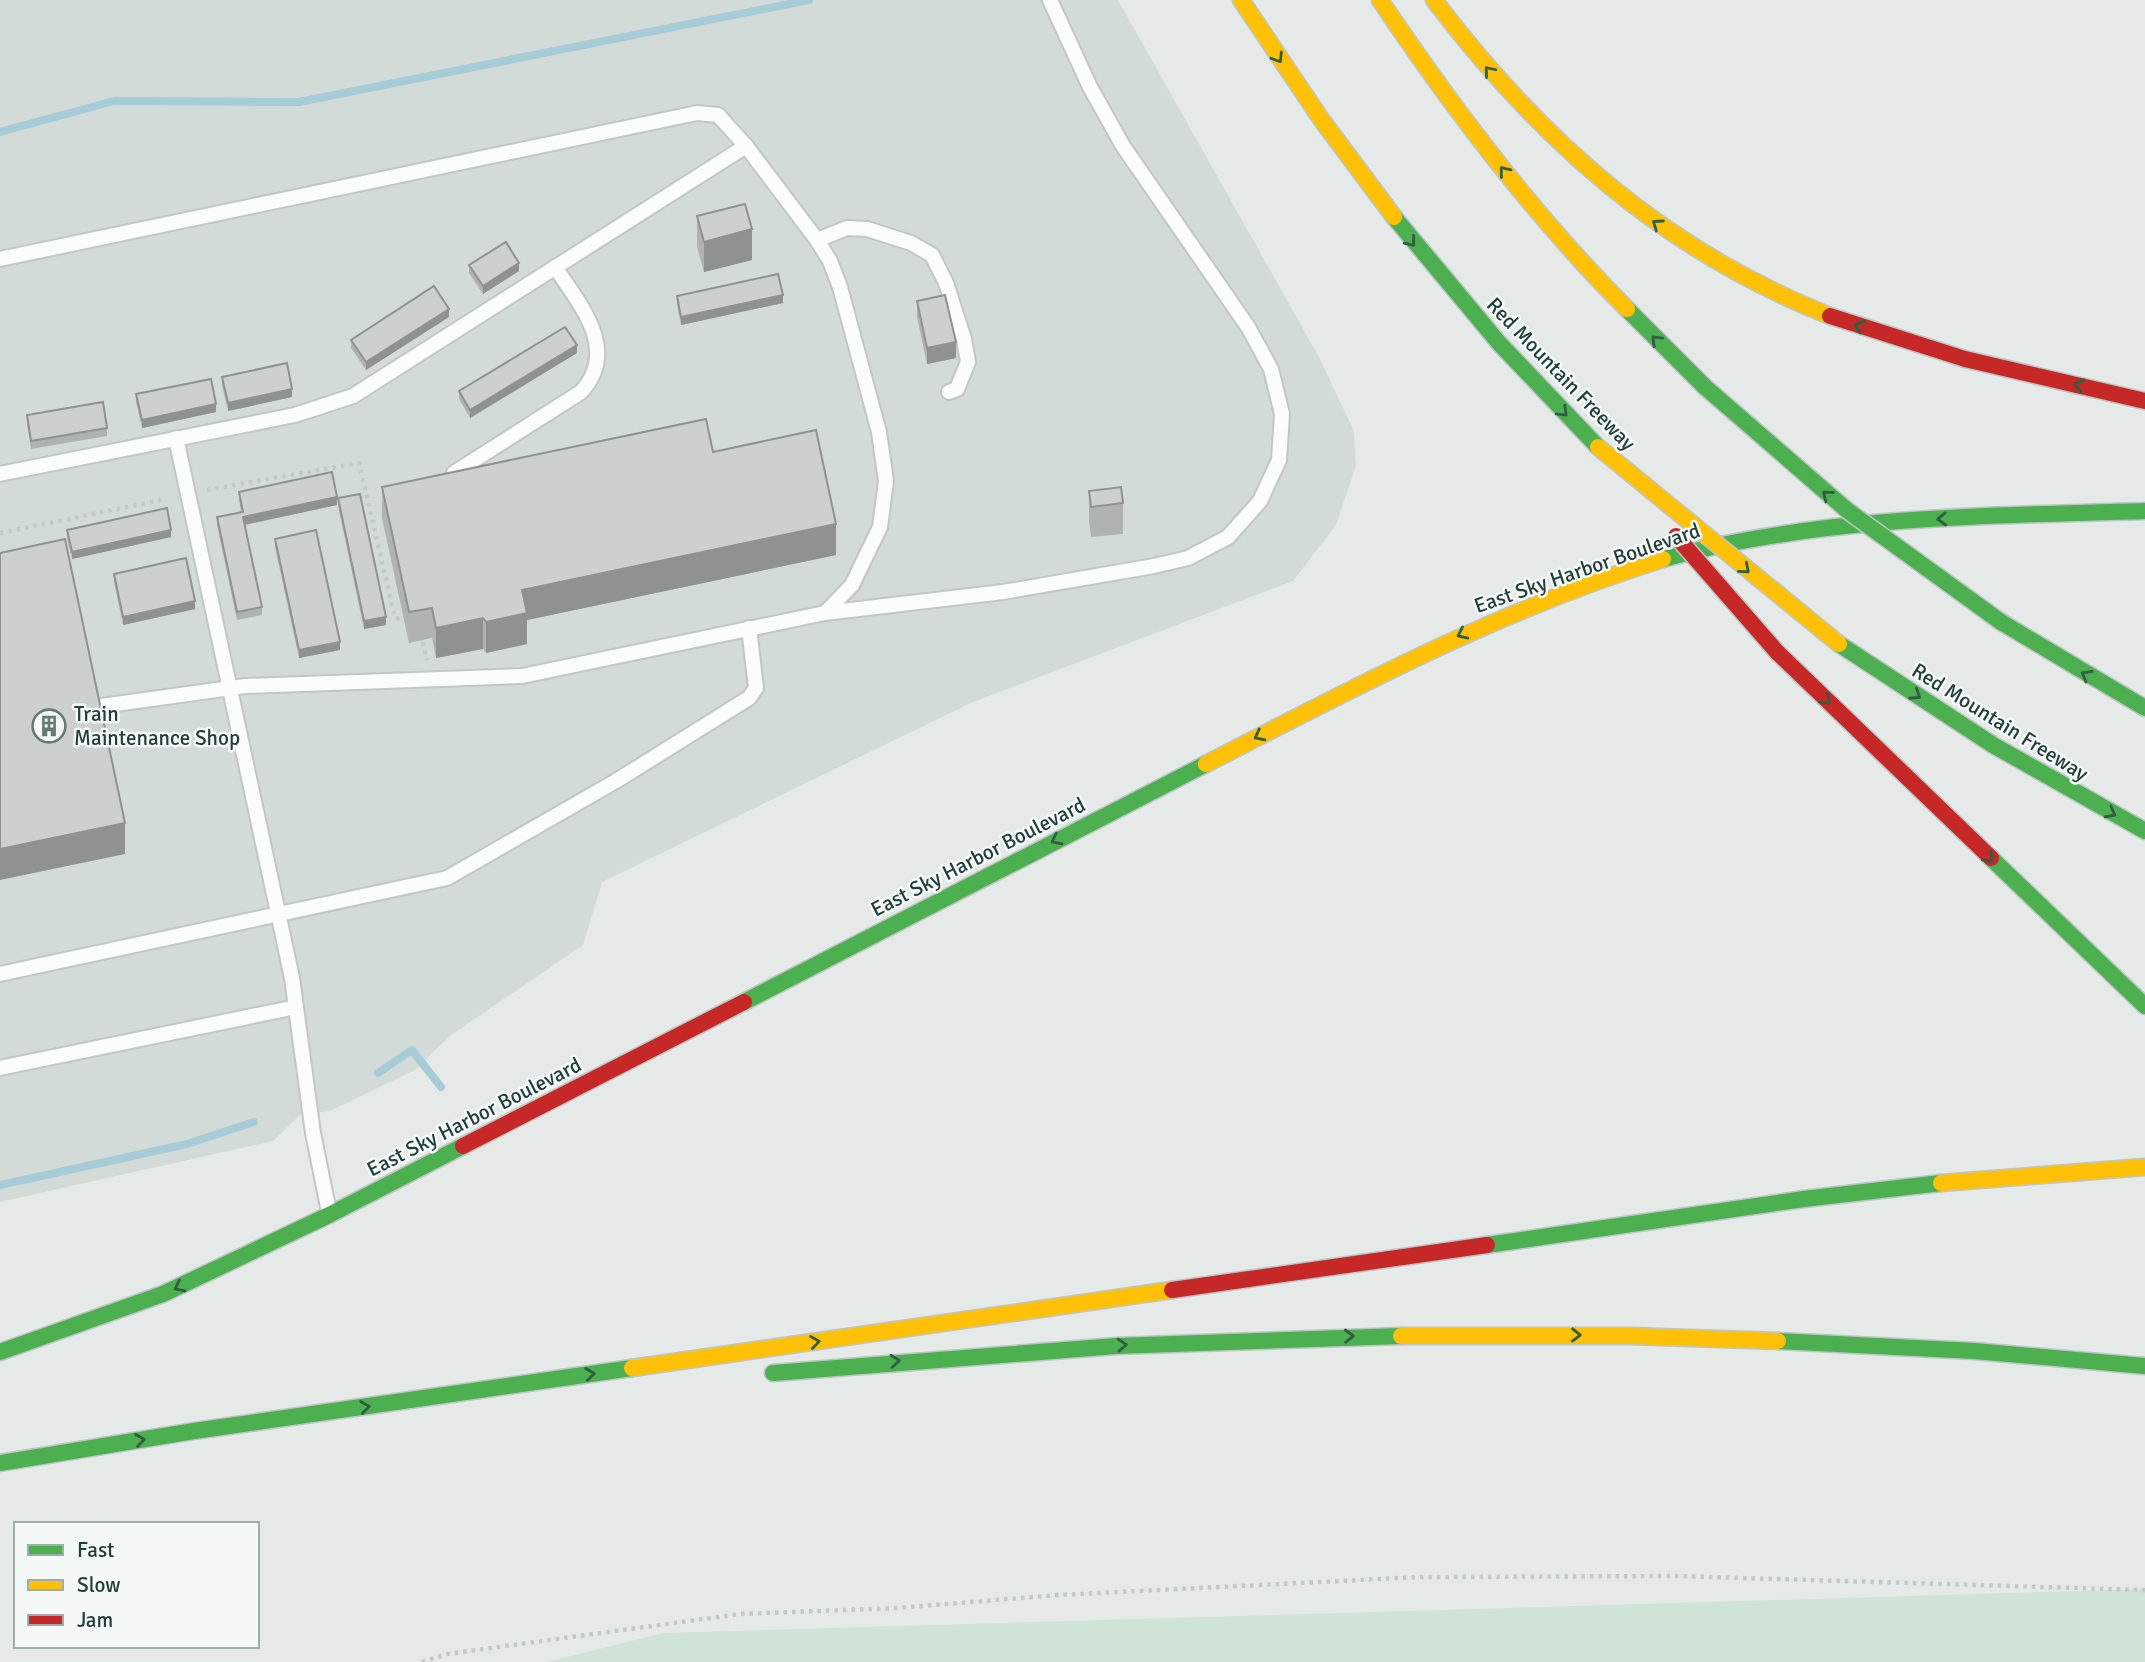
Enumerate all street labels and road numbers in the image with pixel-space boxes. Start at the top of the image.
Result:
street label: Red Mountain Freeway [1481,292,1641,456]
street label: East Sky Harbor Boulevard [1471,517,1703,619]
street label: Red Mountain Freeway [1907,657,2093,787]
street label: East Sky Harbor Boulevard [866,792,1090,922]
street label: East Sky Harbor Boulevard [362,1052,586,1182]

